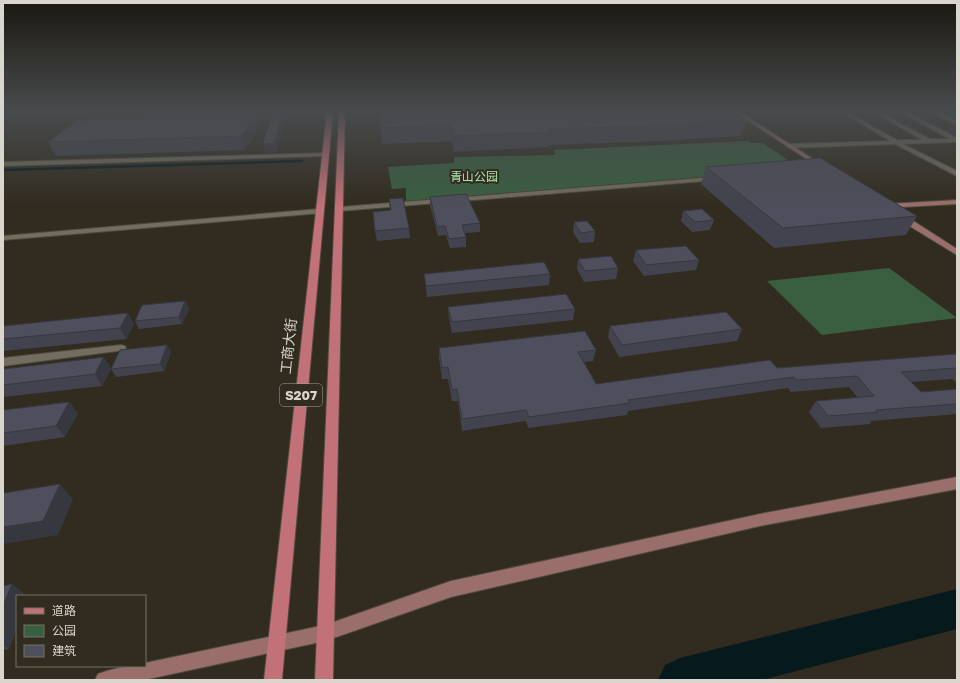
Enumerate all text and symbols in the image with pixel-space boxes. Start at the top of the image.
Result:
park label: 青山公园 [450,169,498,184]
street label: 工商大街 [277,317,299,375]
road number: S207 [280,384,322,406]
legend [16,595,146,667]
text: 道路 [52,603,76,618]
text: 公园 [52,623,76,638]
text: 建筑 [52,643,76,658]

